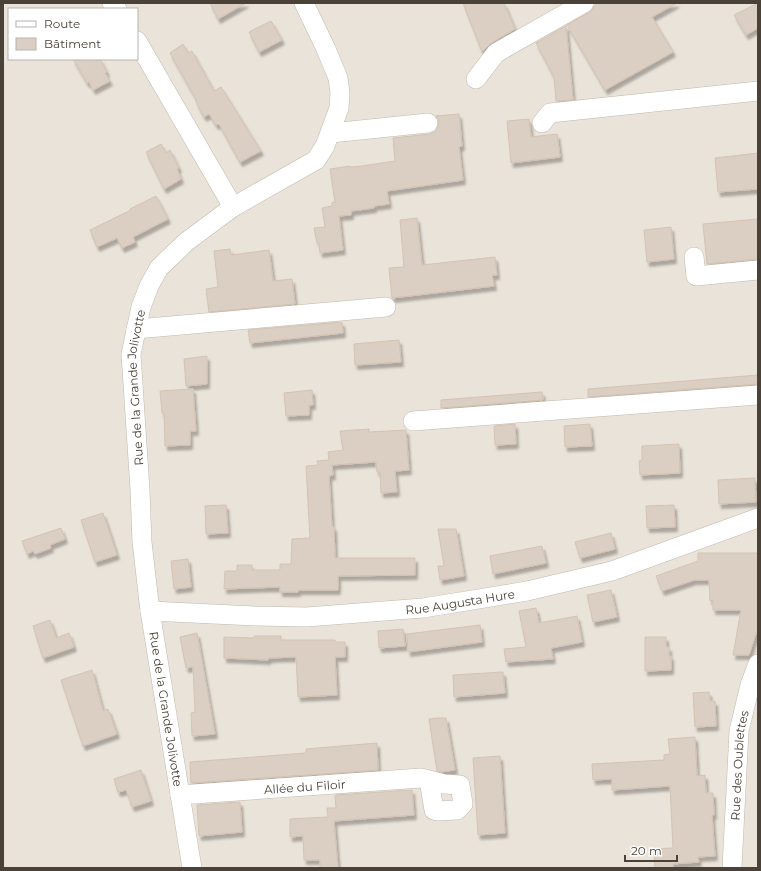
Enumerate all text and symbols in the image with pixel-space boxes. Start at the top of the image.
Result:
legend [8,8,138,60]
text: Route [44,16,80,31]
text: Bâtiment [44,36,101,51]
street label: Rue de la Grande Jolivotte [123,308,148,466]
street label: Rue Augusta Hure [405,586,516,617]
street label: Rue de la Grande Jolivotte [146,630,186,788]
street label: Rue des Oublettes [727,708,751,821]
street label: Allée du Filoir [263,776,346,797]
scale bar [625,837,677,863]
text: 20 m [631,843,662,858]

